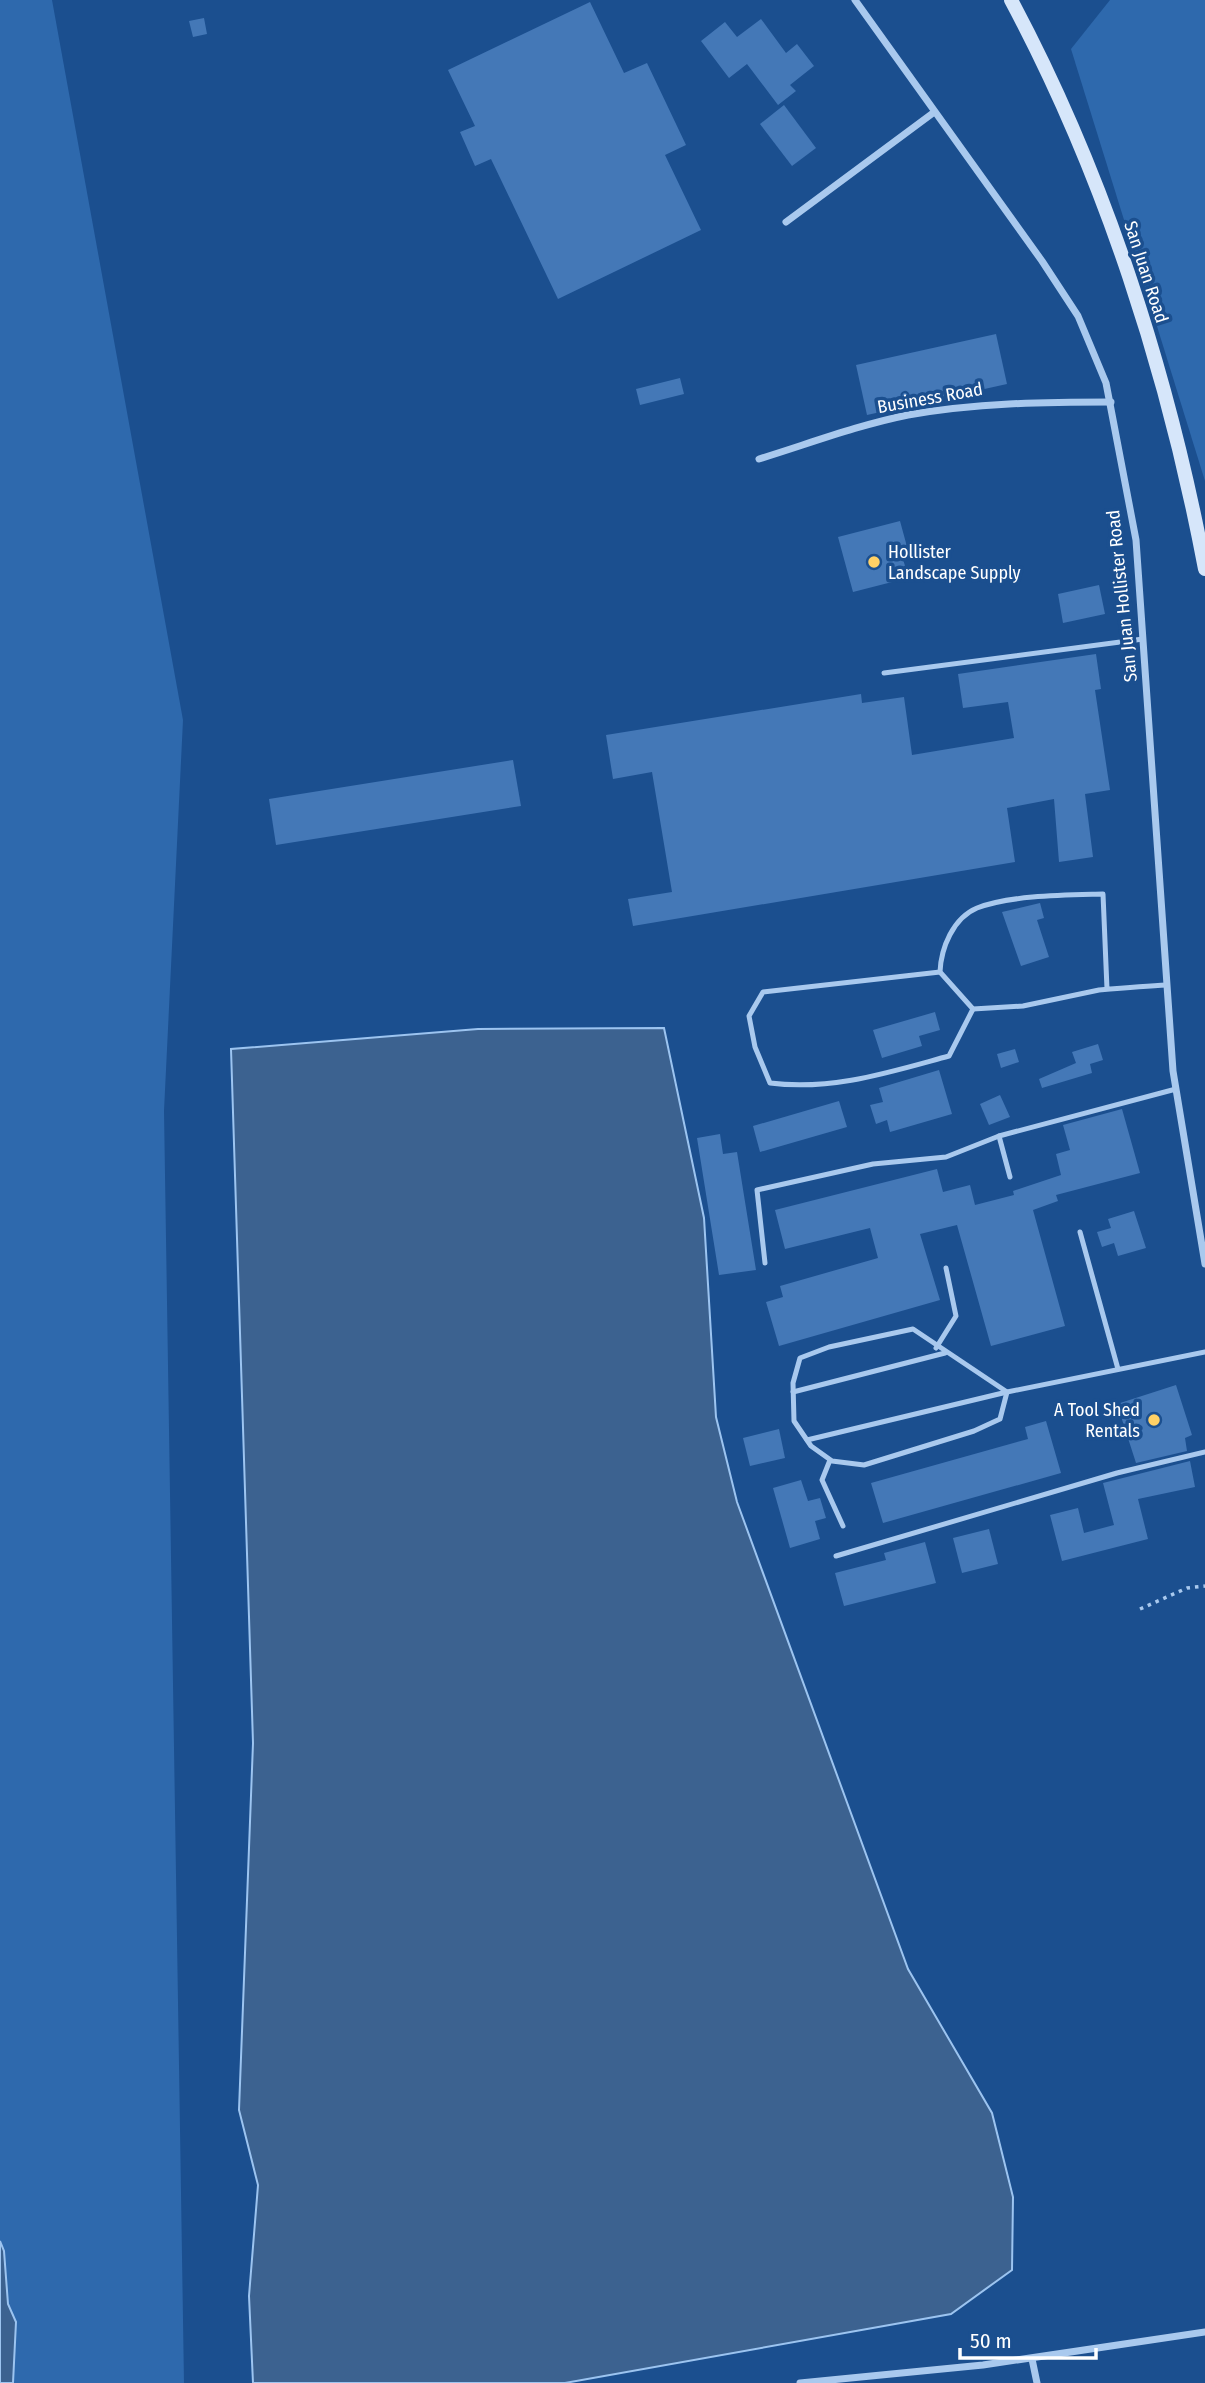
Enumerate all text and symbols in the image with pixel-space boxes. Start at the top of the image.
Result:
street label: San Juan Road [1119,218,1173,326]
street label: Business Road [876,378,984,418]
street label: San Juan Hollister Road [1102,509,1142,683]
place label: Hollister Landscape Supply [888,541,1021,584]
marker: Hollister Landscape Supply [866,554,882,570]
place label: A Tool Shed Rentals [1054,1399,1140,1442]
marker: A Tool Shed Rentals [1146,1412,1162,1428]
scale bar [960,2316,1096,2360]
text: 50 m [970,2328,1012,2354]

